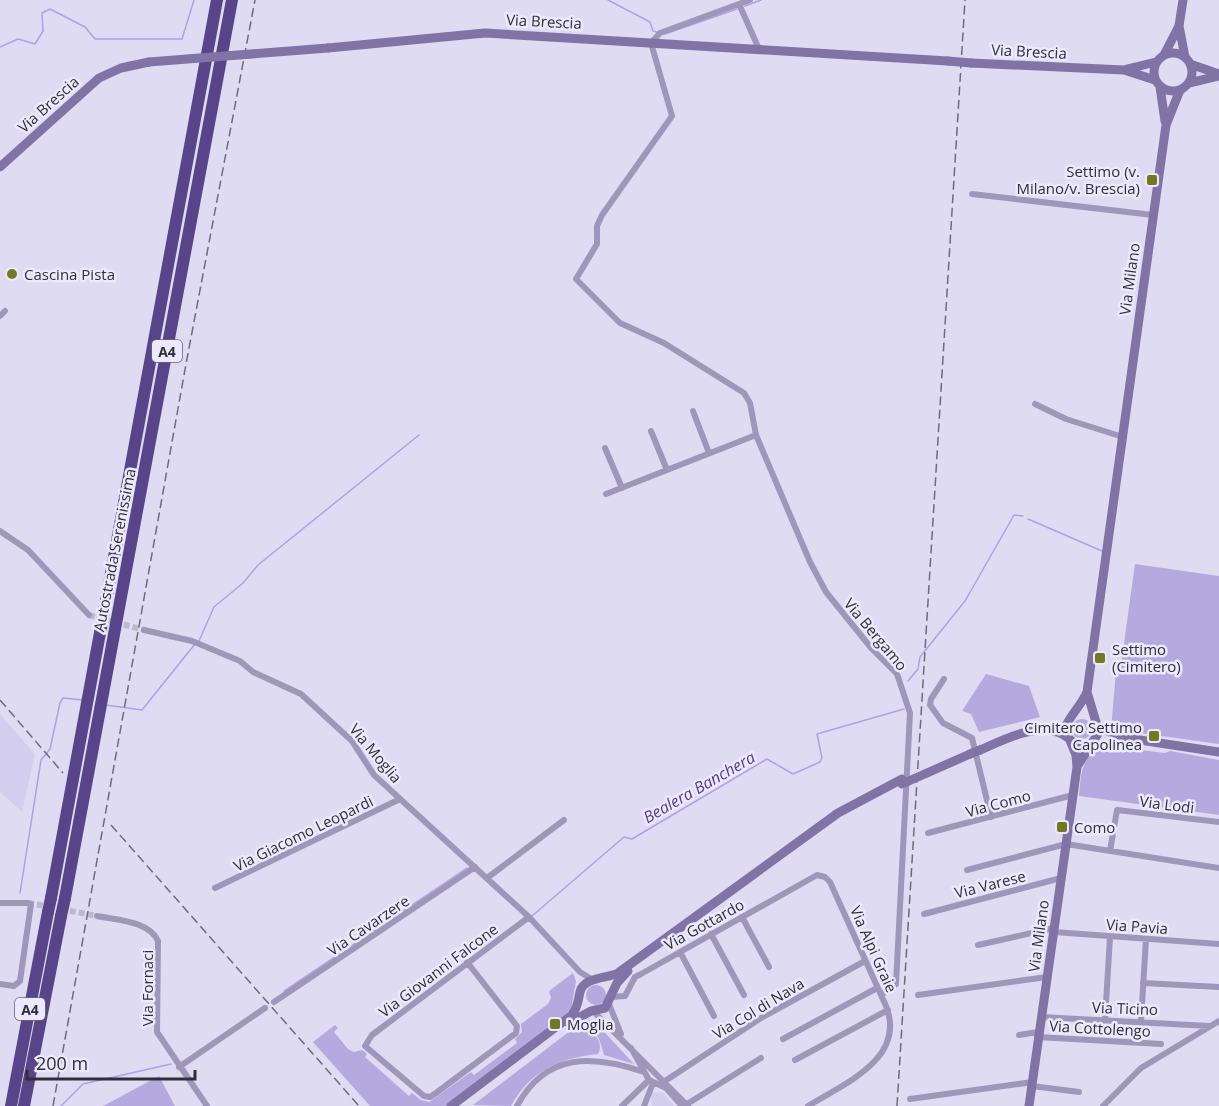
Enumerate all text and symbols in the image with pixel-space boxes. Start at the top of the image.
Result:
street label: Via Brescia [506,9,582,33]
street label: Via Brescia [991,39,1067,63]
street label: Via Brescia [13,71,83,137]
place label: Settimo (v. Milano/v. Brescia) [1016,161,1140,198]
marker: Settimo (v. Milano/v. Brescia) [1145,173,1159,187]
street label: Via Milano [1114,242,1144,316]
place label: Cascina Pista [24,264,115,284]
marker: Cascina Pista [5,267,19,281]
road number: A4 [152,340,182,362]
street label: Autostrada Serenissima [88,467,140,633]
street label: Via Bergamo [840,594,912,674]
place label: Settimo (Cimitero) [1112,639,1181,676]
marker: Settimo (Cimitero) [1093,651,1107,665]
place label: Cimitero Settimo Capolinea [1024,717,1142,754]
street label: Via Moglia [345,719,407,787]
marker: Cimitero Settimo Capolinea [1147,729,1161,743]
water label: Bealera Banchera [639,746,759,828]
street label: Via Como [963,785,1033,821]
street label: Via Giacomo Leopardi [230,791,376,875]
street label: Via Lodi [1139,791,1195,817]
place label: Como [1074,817,1115,837]
marker: Como [1055,820,1069,834]
street label: Via Varese [952,866,1028,902]
street label: Via Cavarzere [323,890,413,960]
street label: Via Gottardo [661,894,747,954]
street label: Via Milano [1023,899,1053,973]
street label: Via Alpi Graie [846,903,902,995]
street label: Via Pavia [1105,914,1169,938]
street label: Via Giovanni Falcone [374,919,502,1021]
street label: Via Fornaci [137,950,157,1026]
street label: Via Col di Nava [709,973,807,1043]
street label: Via Ticino [1092,997,1158,1019]
road number: A4 [15,998,45,1020]
place label: Moglia [567,1014,614,1034]
street label: Via Cottolengo [1049,1015,1151,1041]
marker: Moglia [548,1017,562,1031]
scale bar [27,1043,195,1081]
text: 200 m [36,1051,88,1075]

